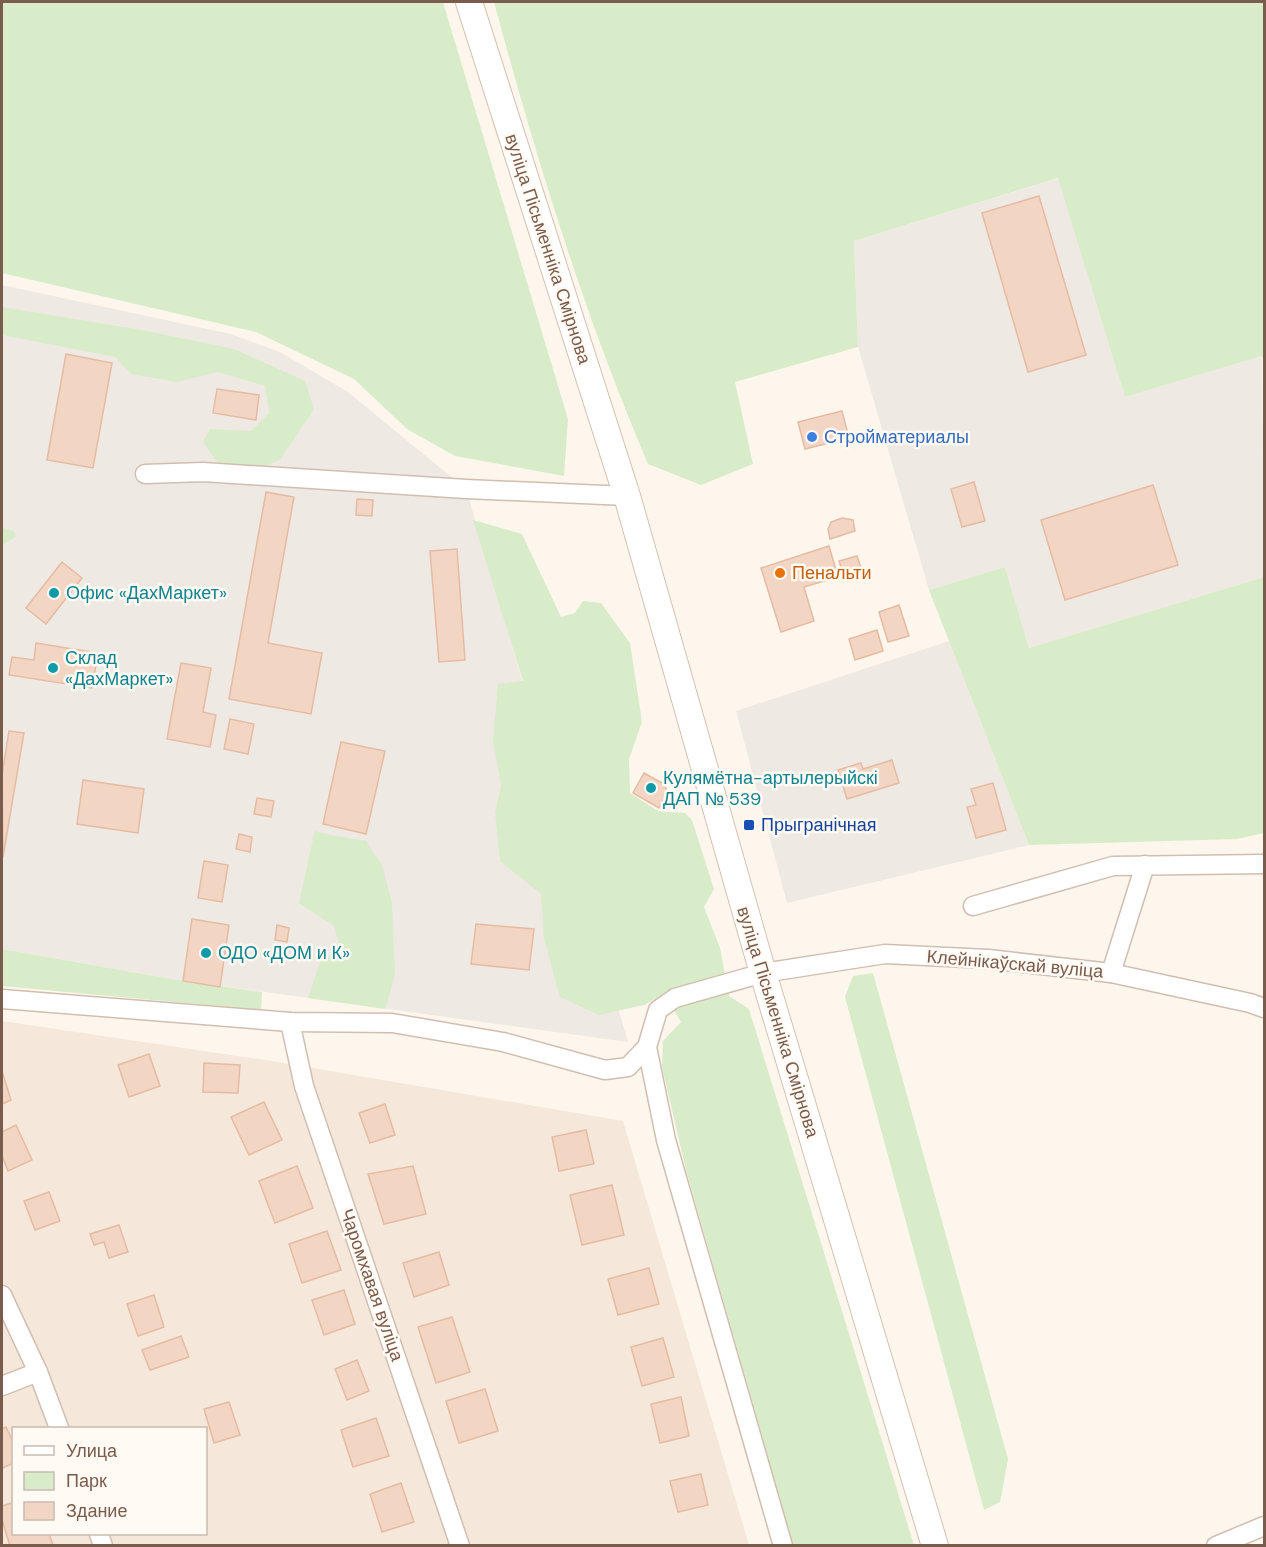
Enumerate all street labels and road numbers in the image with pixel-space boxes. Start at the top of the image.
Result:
street label: вуліца Пісьменніка Смірнова [499,131,597,368]
street label: вуліца Пісьменніка Смірнова [731,903,825,1142]
street label: Клейнікаўскай вуліца [926,944,1105,984]
street label: Чаромхавая вуліца [335,1206,410,1365]

